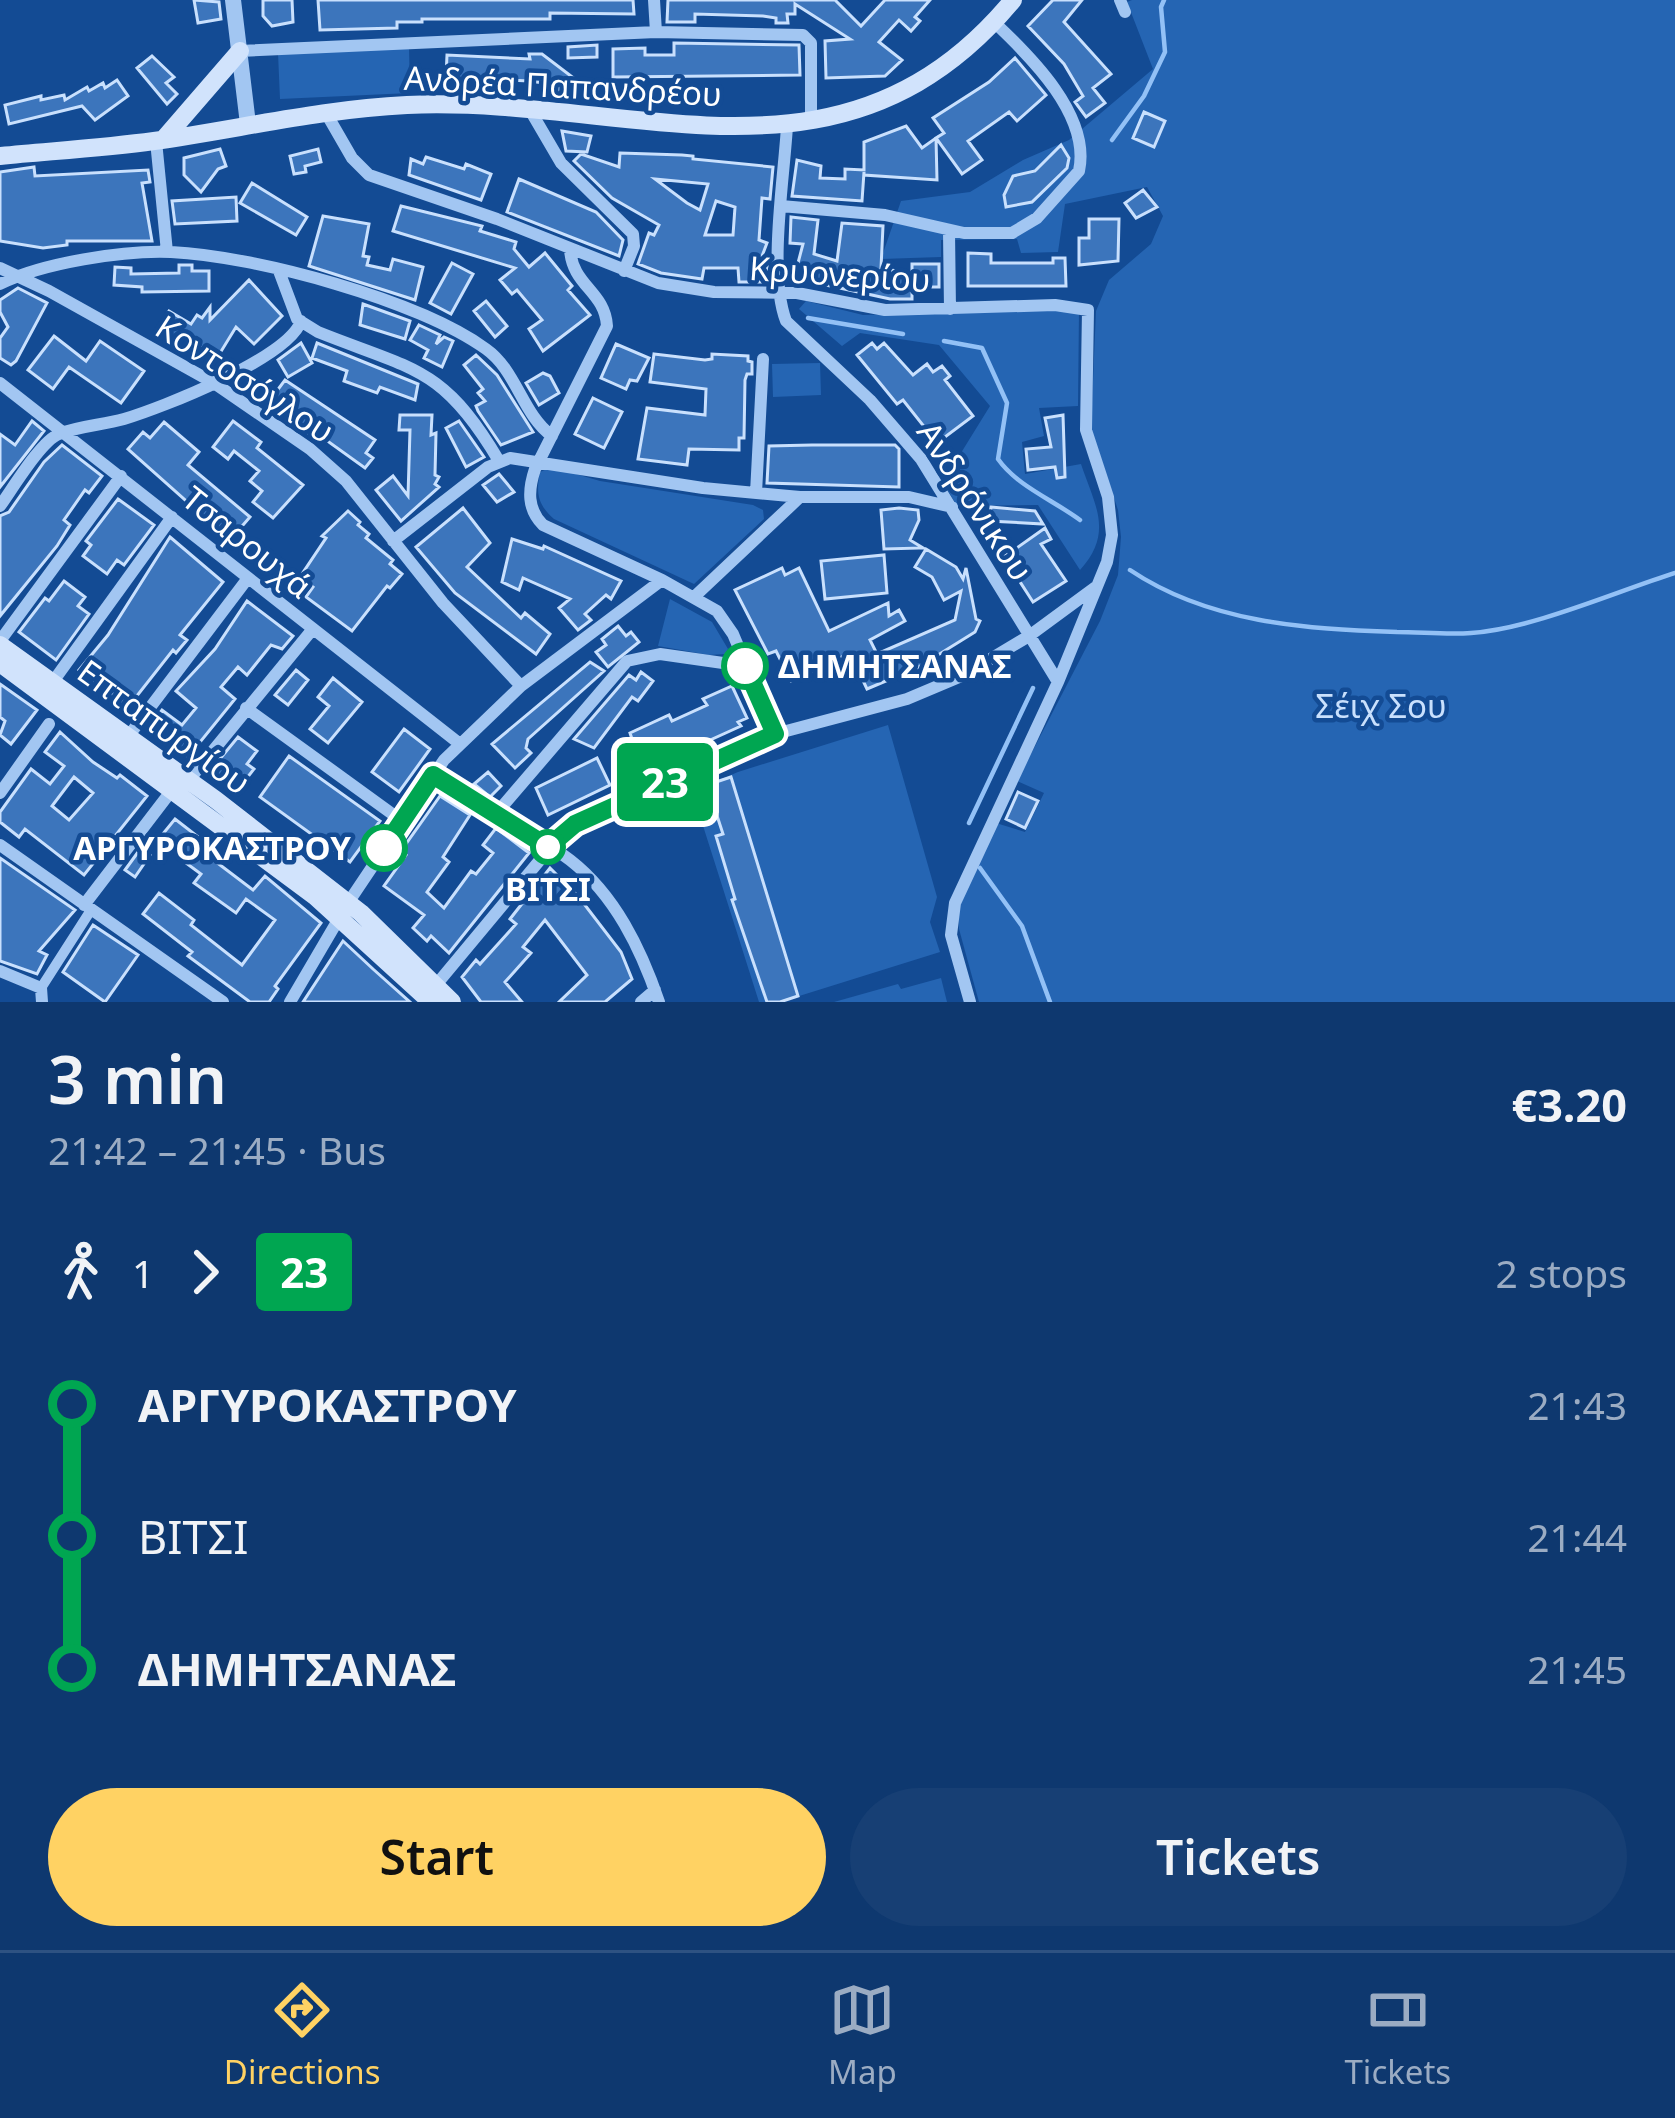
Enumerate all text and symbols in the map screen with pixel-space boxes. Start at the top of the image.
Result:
street label: Ανδρέα Παπανδρέου [403,55,723,116]
street label: Κρυονερίου [748,245,932,302]
street label: Κοντοσόγλου [147,304,343,453]
street label: Ανδρόνικου [907,412,1044,589]
street label: Τσαρουχά [173,476,321,608]
place label: ΔΗΜΗΤΣΑΝΑΣ [778,643,1011,688]
marker: ΔΗΜΗΤΣΑΝΑΣ [723,644,767,688]
street label: Επταπυργίου [69,649,260,804]
park label: Σέιχ Σου [1315,683,1447,728]
line badge: 23 [611,743,719,821]
text: 23 [641,753,689,810]
place label: ΑΡΓΥΡΟΚΑΣΤΡΟΥ [73,825,351,870]
marker: ΑΡΓΥΡΟΚΑΣΤΡΟΥ [362,826,406,870]
marker: ΒΙΤΣΙ [532,831,564,863]
place label: ΒΙΤΣΙ [505,866,591,911]
text: 3 min [48,1033,227,1123]
text: €3.20 [1511,1074,1627,1135]
text: 21:42 – 21:45 · Bus [48,1123,386,1176]
icon: walk [48,1239,114,1305]
icon: forward [172,1239,238,1305]
text: 23 [280,1243,328,1300]
text: 1 [132,1246,154,1299]
text: 2 stops [1496,1246,1627,1299]
text: ΑΡΓΥΡΟΚΑΣΤΡΟΥ [138,1374,517,1435]
text: 21:43 [1527,1378,1627,1431]
text: ΒΙΤΣΙ [138,1506,249,1567]
text: 21:44 [1527,1510,1627,1563]
text: ΔΗΜΗΤΣΑΝΑΣ [138,1638,456,1699]
text: 21:45 [1527,1642,1627,1695]
button: Start [48,1788,826,1926]
button: Tickets [850,1788,1627,1926]
tab: Directions [224,1977,380,2094]
tab: Map [828,1977,897,2094]
tab: Tickets [1345,1977,1451,2094]

